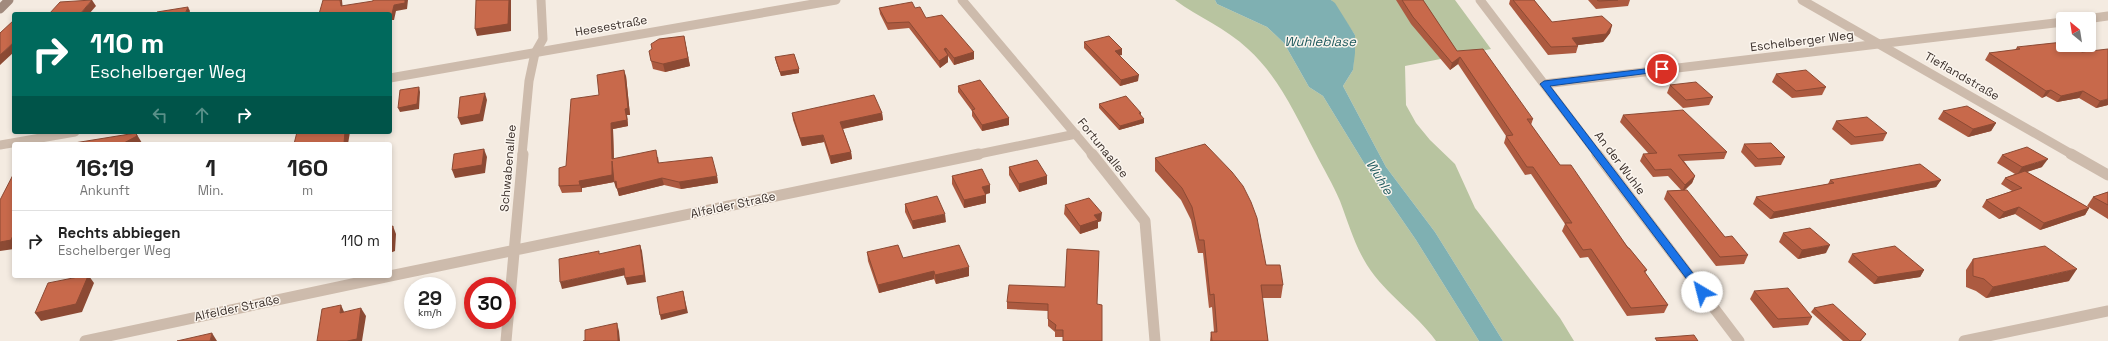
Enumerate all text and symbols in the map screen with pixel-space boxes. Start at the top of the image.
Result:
street label: Heesestraße [574,12,648,40]
north arrow [2056,12,2096,52]
map controls [2056,12,2096,52]
text: 110 m [90,25,164,61]
street label: Eschelberger Weg [1749,27,1855,55]
icon: right [24,28,76,80]
water label: Wuhleblase [1284,33,1357,50]
street label: Tieflandstraße [1922,48,2002,104]
pin [1645,52,1679,86]
icon: arrive [1651,58,1673,80]
text: Eschelberger Weg [90,60,246,83]
icon: left [149,104,171,126]
icon: ahead [191,104,213,126]
icon: right [233,104,255,126]
street label: Fortunaallee [1074,115,1132,181]
street label: Schwabenallee [496,124,520,212]
street label: An der Wuhle [1591,128,1649,198]
text: 16:19 [76,152,134,183]
text: 1 [205,152,216,183]
text: 160 [287,152,328,183]
water label: Wuhle [1362,157,1398,199]
text: Ankunft [80,182,130,199]
text: Min. [198,182,223,199]
text: m [302,182,313,199]
street label: Alfelder Straße [689,188,777,222]
text: Rechts abbiegen [58,223,180,242]
icon: right [24,230,46,252]
text: 110 m [341,231,380,250]
text: Eschelberger Weg [58,242,171,259]
position arrow [1681,271,1723,313]
speed limit sign: 30 [464,277,516,329]
text: 29 [418,285,442,311]
street label: Alfelder Straße [193,291,281,325]
text: km/h [418,306,442,319]

